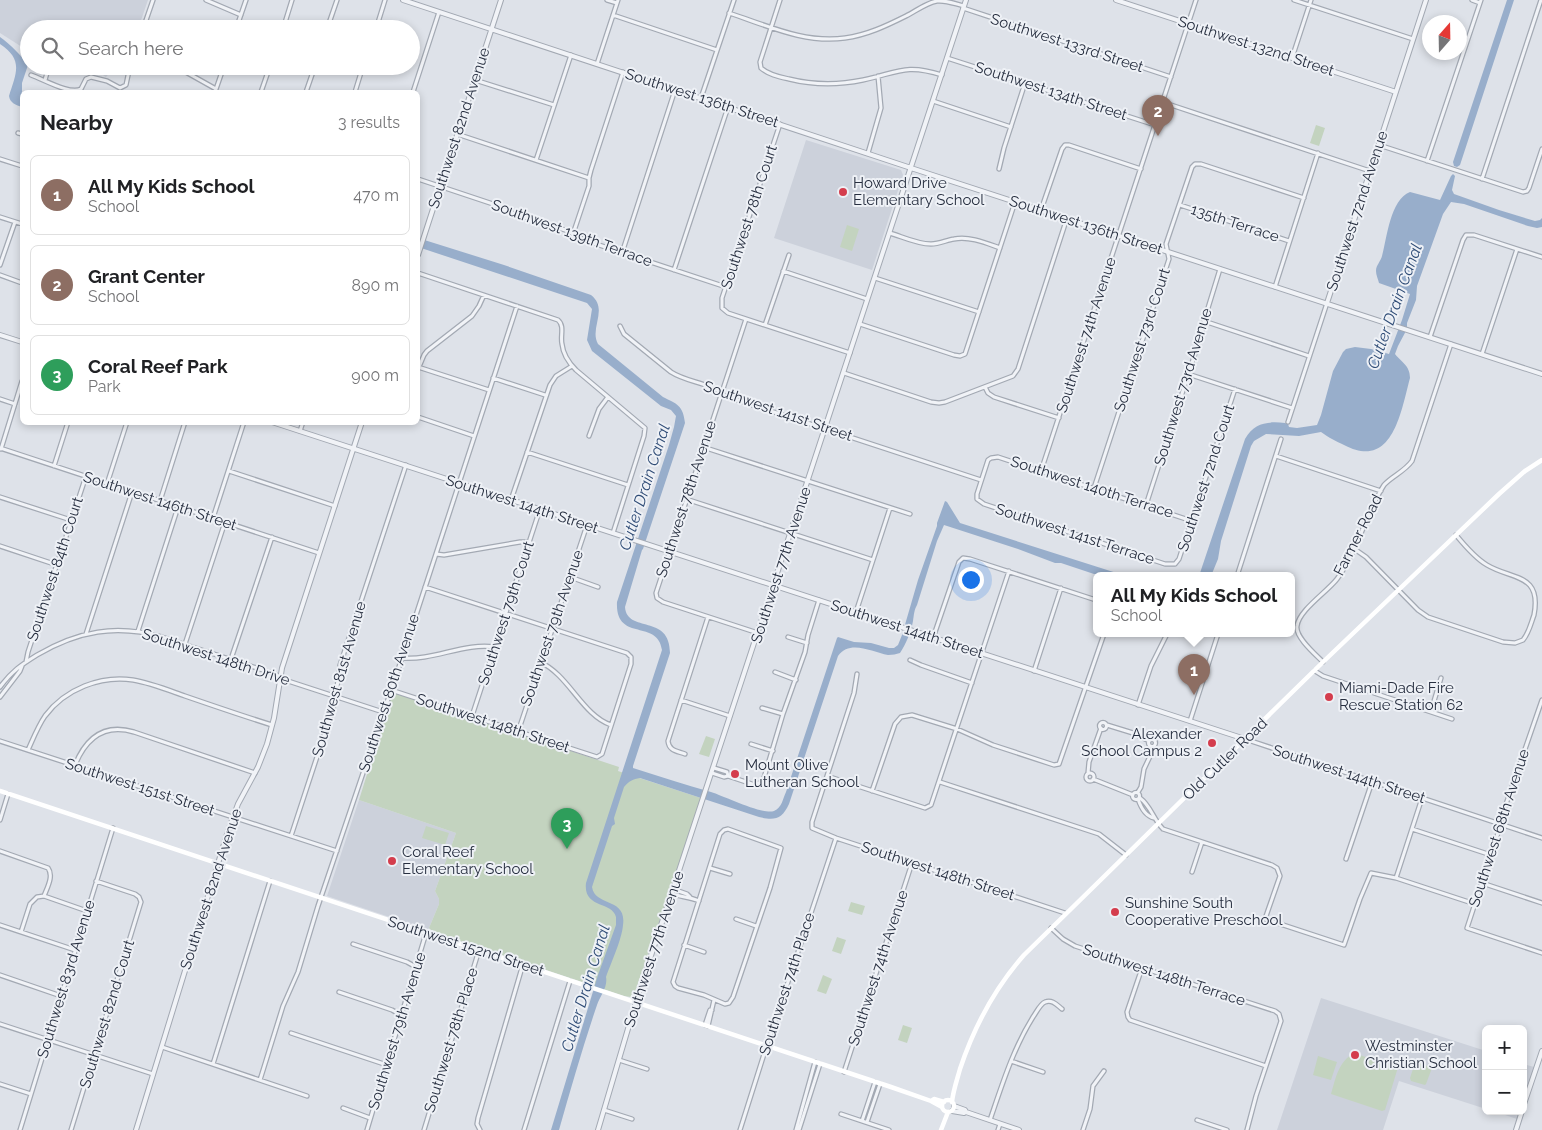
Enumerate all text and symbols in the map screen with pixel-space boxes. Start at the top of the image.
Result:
street label: Southwest 133rd Street [988,10,1146,76]
street label: Southwest 132nd Street [1176,12,1336,80]
north arrow [1422,15,1467,60]
search box [20,20,420,75]
icon: search [38,34,66,62]
text: Search here [78,37,184,59]
street label: Southwest 82nd Avenue [424,45,494,211]
street label: Southwest 134th Street [973,58,1129,124]
street label: Southwest 136th Street [623,65,781,131]
pin: 2 [1142,95,1174,136]
text: Nearby [40,110,113,135]
text: 3 results [338,113,400,132]
street label: Southwest 72nd Avenue [1323,128,1391,293]
street label: Southwest 78th Court [717,143,781,291]
place label: Howard Drive Elementary School [853,174,985,209]
text: All My Kids School [88,175,254,197]
text: 1 [53,186,61,205]
text: 470 m [353,186,399,205]
marker: Howard Drive Elementary School [837,186,849,198]
street label: Southwest 136th Street [1007,192,1165,258]
street label: Southwest 139th Terrace [489,196,655,271]
text: School [88,197,139,216]
street label: 135th Terrace [1189,200,1282,246]
water label: Cutler Drain Canal [1363,241,1426,371]
street label: Southwest 74th Avenue [1052,255,1120,415]
text: Grant Center [88,265,205,287]
street label: Southwest 73rd Court [1110,266,1174,414]
text: 2 [52,276,62,295]
text: 890 m [352,276,399,295]
text: School [88,287,139,306]
street label: Southwest 73rd Avenue [1150,306,1216,468]
text: Coral Reef Park [88,355,228,377]
text: 3 [53,366,61,385]
text: 900 m [351,366,399,385]
text: Park [88,377,121,396]
street label: Southwest 141st Street [701,377,855,445]
street label: Southwest 72nd Court [1174,402,1238,554]
street label: Southwest 78th Avenue [652,418,720,580]
water label: Cutler Drain Canal [615,422,674,553]
street label: Southwest 140th Terrace [1008,452,1176,522]
street label: Southwest 146th Street [81,468,239,534]
street label: Southwest 144th Street [443,471,601,537]
street label: Southwest 77th Avenue [747,484,815,645]
street label: Farmer Road [1330,491,1386,579]
street label: Southwest 84th Court [23,495,87,643]
street label: Southwest 141st Terrace [993,500,1157,568]
street label: Southwest 79th Court [474,539,538,687]
street label: Southwest 79th Avenue [517,547,587,708]
your location [958,567,984,593]
popup [1093,572,1295,637]
text: All My Kids School [1111,584,1277,606]
street label: Southwest 144th Street [828,596,986,662]
street label: Southwest 81st Avenue [308,599,370,759]
text: School [1111,606,1162,625]
street label: Southwest 80th Avenue [355,611,423,774]
street label: Southwest 148th Drive [140,625,292,689]
pin: 1 [1178,654,1210,695]
place label: Miami-Dade Fire Rescue Station 62 [1339,679,1463,714]
street label: Southwest 148th Street [414,690,572,756]
marker: Miami-Dade Fire Rescue Station 62 [1323,691,1335,703]
street label: Old Cutler Road [1179,714,1271,804]
place label: Alexander School Campus 2 [1081,725,1203,760]
marker: Alexander School Campus 2 [1206,737,1218,749]
street label: Southwest 144th Street [1270,741,1428,807]
street label: Southwest 68th Avenue [1465,747,1533,909]
street label: Southwest 151st Street [63,754,217,820]
place label: Mount Olive Lutheran School [745,756,860,791]
marker: Mount Olive Lutheran School [729,768,741,780]
street label: Southwest 82nd Avenue [176,806,246,972]
pin: 3 [551,808,583,849]
street label: Southwest 148th Street [859,838,1017,904]
place label: Coral Reef Elementary School [402,843,534,878]
marker: Coral Reef Elementary School [386,855,398,867]
street label: Southwest 77th Avenue [620,868,688,1029]
street label: Southwest 74th Avenue [844,888,912,1048]
place label: Sunshine South Cooperative Preschool [1125,894,1283,929]
street label: Southwest 83rd Avenue [33,897,99,1060]
marker: Sunshine South Cooperative Preschool [1109,906,1121,918]
street label: Southwest 74th Place [755,910,819,1058]
street label: Southwest 152nd Street [386,912,546,980]
water label: Cutler Drain Canal [557,922,614,1054]
street label: Southwest 82nd Court [76,938,138,1090]
street label: Southwest 148th Terrace [1080,940,1248,1010]
street label: Southwest 79th Avenue [364,950,430,1112]
street label: Southwest 78th Place [420,965,482,1115]
map controls [1482,1025,1527,1115]
button: + [1482,1025,1527,1070]
place label: Westminster Christian School [1365,1037,1478,1072]
marker: Westminster Christian School [1349,1049,1361,1061]
button: − [1482,1070,1527,1115]

